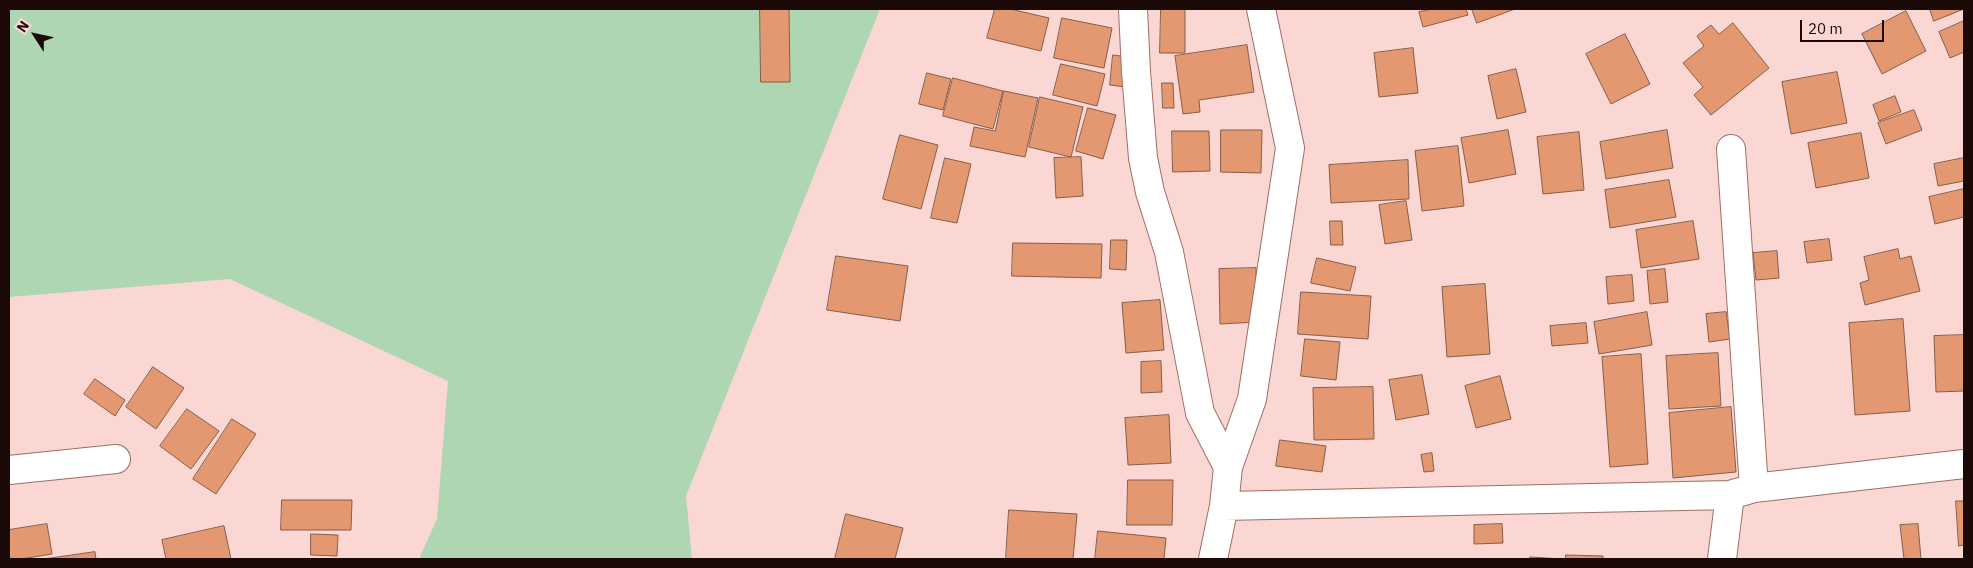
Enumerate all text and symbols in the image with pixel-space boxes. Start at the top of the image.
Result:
north arrow [10,10,60,60]
scale bar [1803,10,1887,42]
text: N [12,17,33,36]
text: 20 m [1808,19,1843,38]

